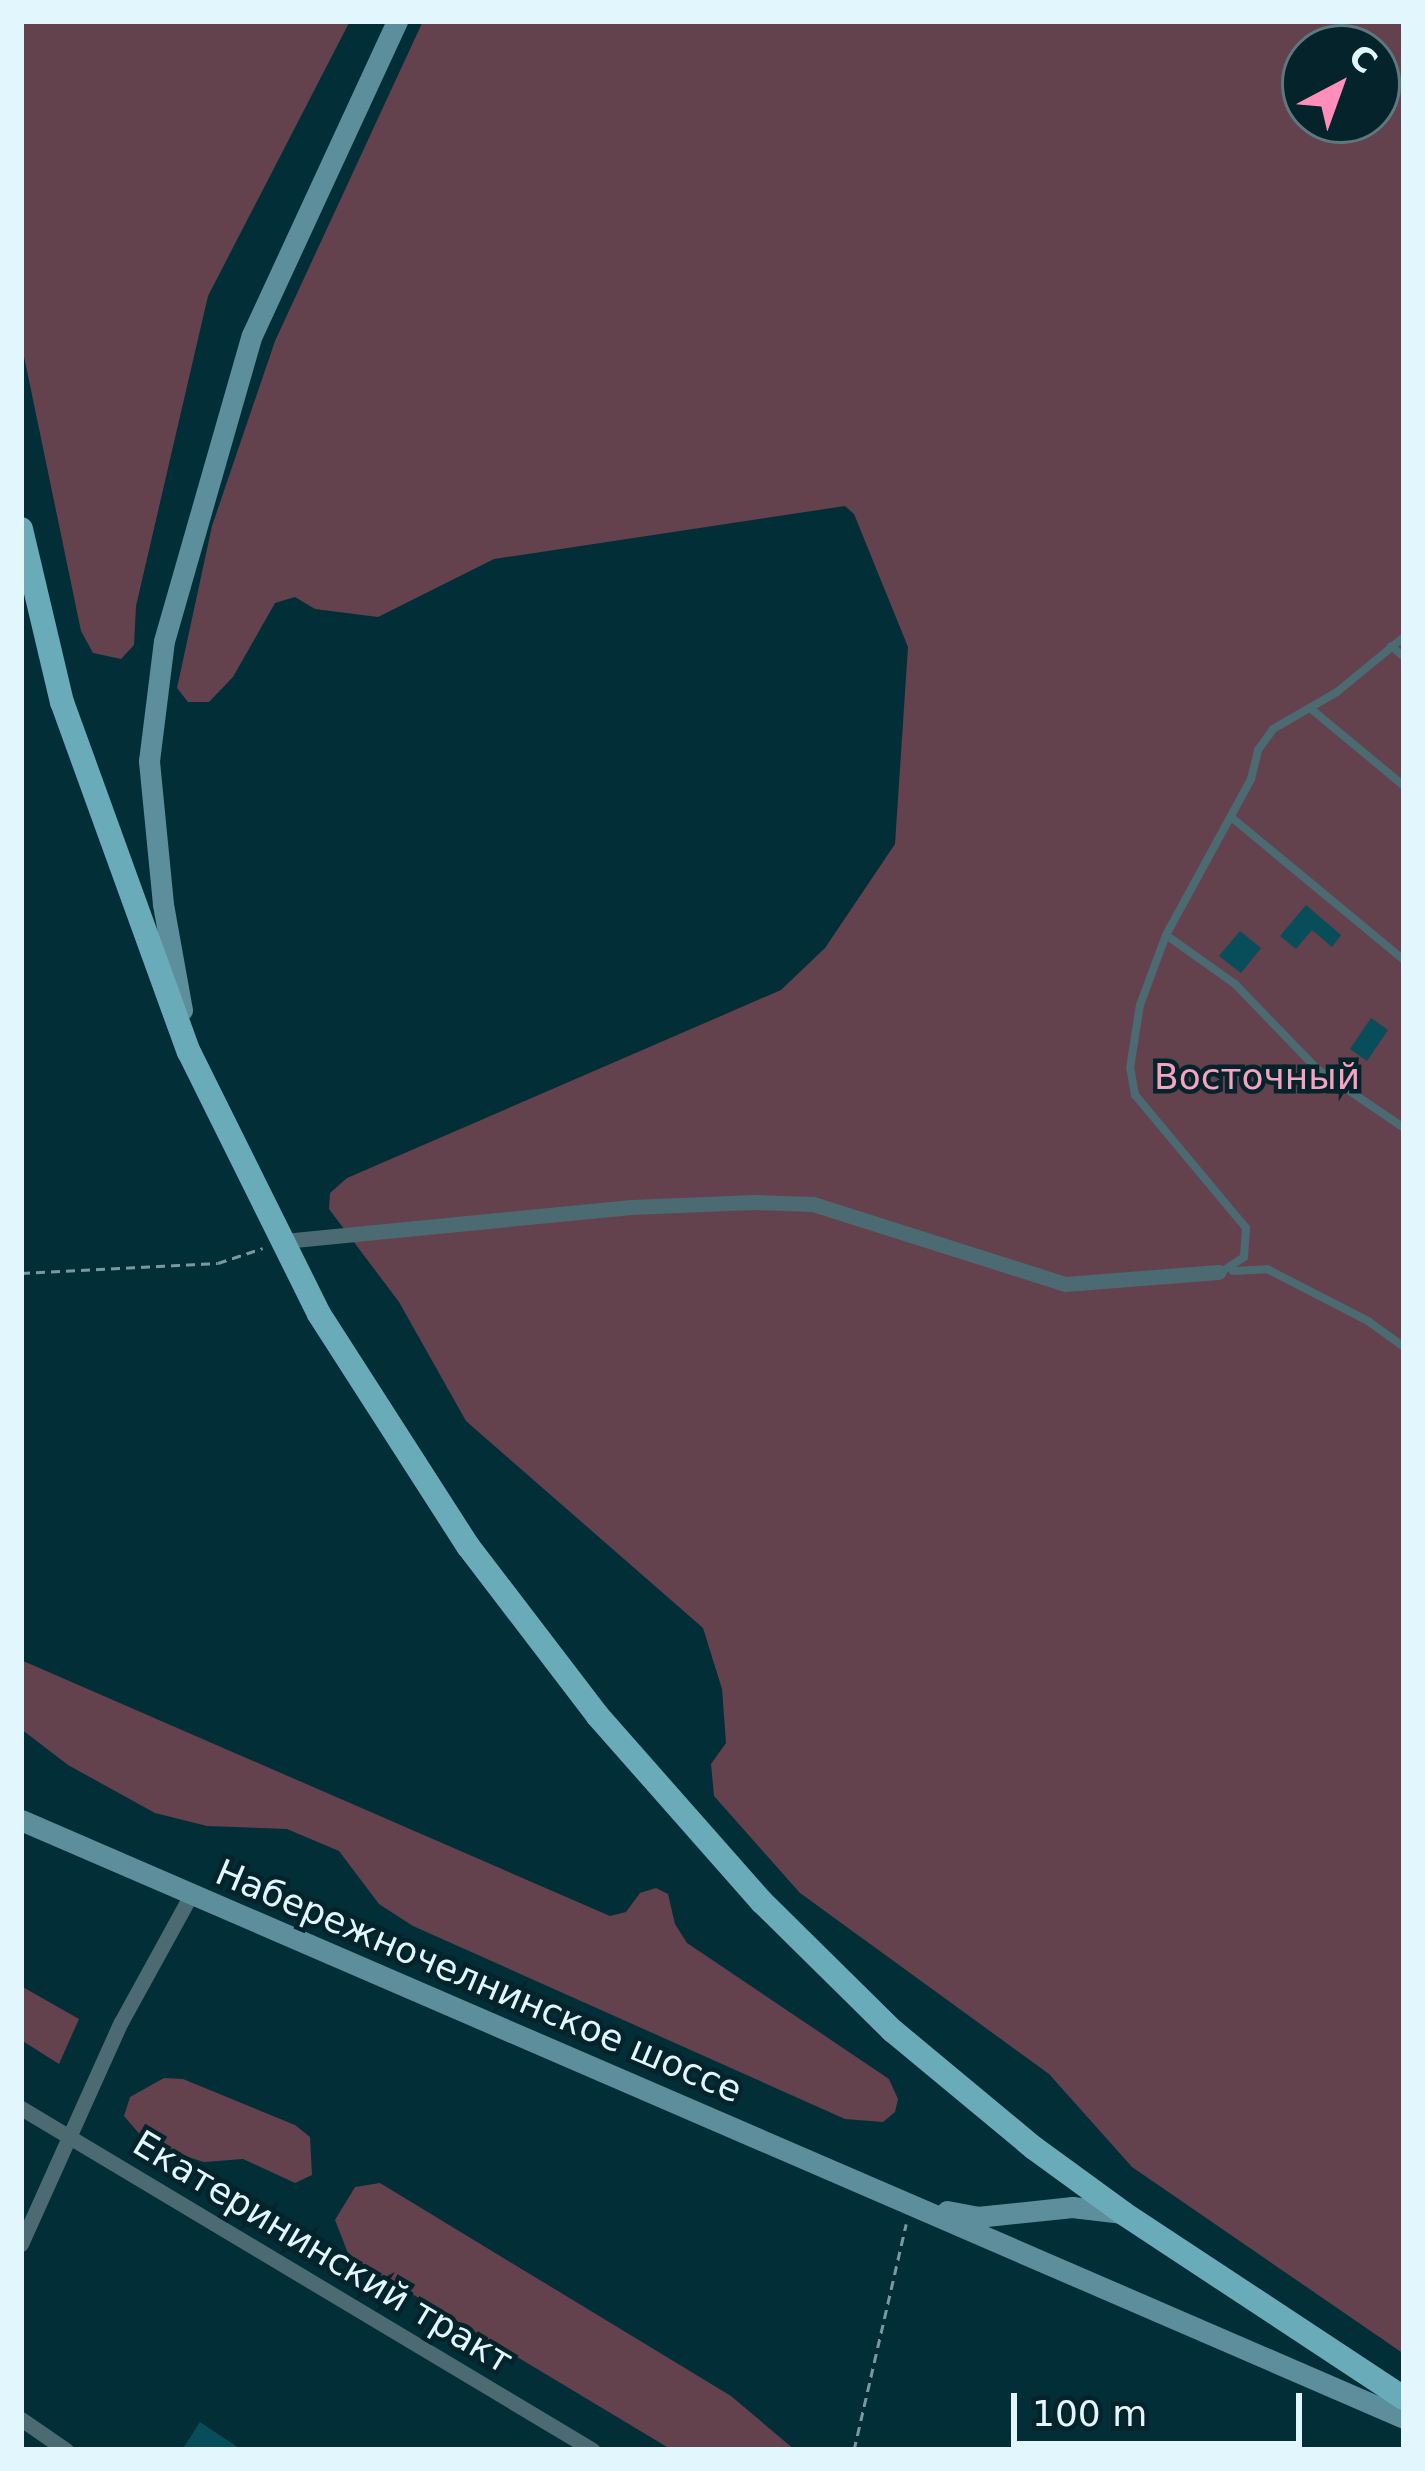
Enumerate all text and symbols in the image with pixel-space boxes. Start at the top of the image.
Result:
north arrow [1281,24,1401,144]
text: С [1341,36,1385,81]
park label: Восточный [1154,1055,1360,1099]
street label: Набережночелнинское шоссе [209,1850,749,2112]
street label: Екатерининский тракт [126,2122,520,2382]
scale bar [1017,2369,1308,2443]
text: 100 m [1032,2393,1147,2434]

